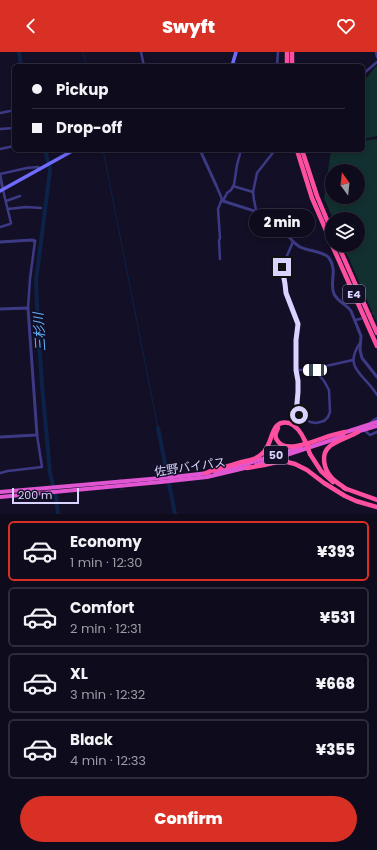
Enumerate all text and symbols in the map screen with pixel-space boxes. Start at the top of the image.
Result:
text: Swyft [162,14,215,39]
icon: back [20,15,42,37]
icon: heart [335,15,357,37]
text: Pickup [56,79,108,100]
text: Drop-off [56,117,122,138]
north arrow [325,164,365,204]
map controls [325,164,365,252]
callout: 2 min [249,209,315,237]
button: layers [325,212,365,252]
text: 2 min [264,213,300,232]
route end [273,258,291,276]
road number: E4 [343,285,365,303]
water label: 三杉川 [29,310,50,352]
car [303,364,327,376]
route start [290,406,308,424]
road number: 50 [264,446,288,464]
street label: 佐野バイパス [153,453,227,480]
scale bar [12,486,79,505]
text: 200 m [18,487,52,503]
text: Economy [70,531,142,552]
icon: car [22,533,58,569]
text: ¥393 [317,541,355,562]
text: 1 min · 12:30 [70,553,142,572]
text: Comfort [70,597,134,618]
icon: car [22,599,58,635]
text: ¥531 [320,607,355,628]
text: 2 min · 12:31 [70,619,142,638]
text: XL [70,663,88,684]
icon: car [22,665,58,701]
text: ¥668 [316,673,355,694]
text: 3 min · 12:32 [70,685,145,704]
text: Black [70,729,113,750]
icon: car [22,731,58,767]
text: ¥355 [316,739,355,760]
text: 4 min · 12:33 [70,751,146,770]
button: Confirm [20,796,357,842]

